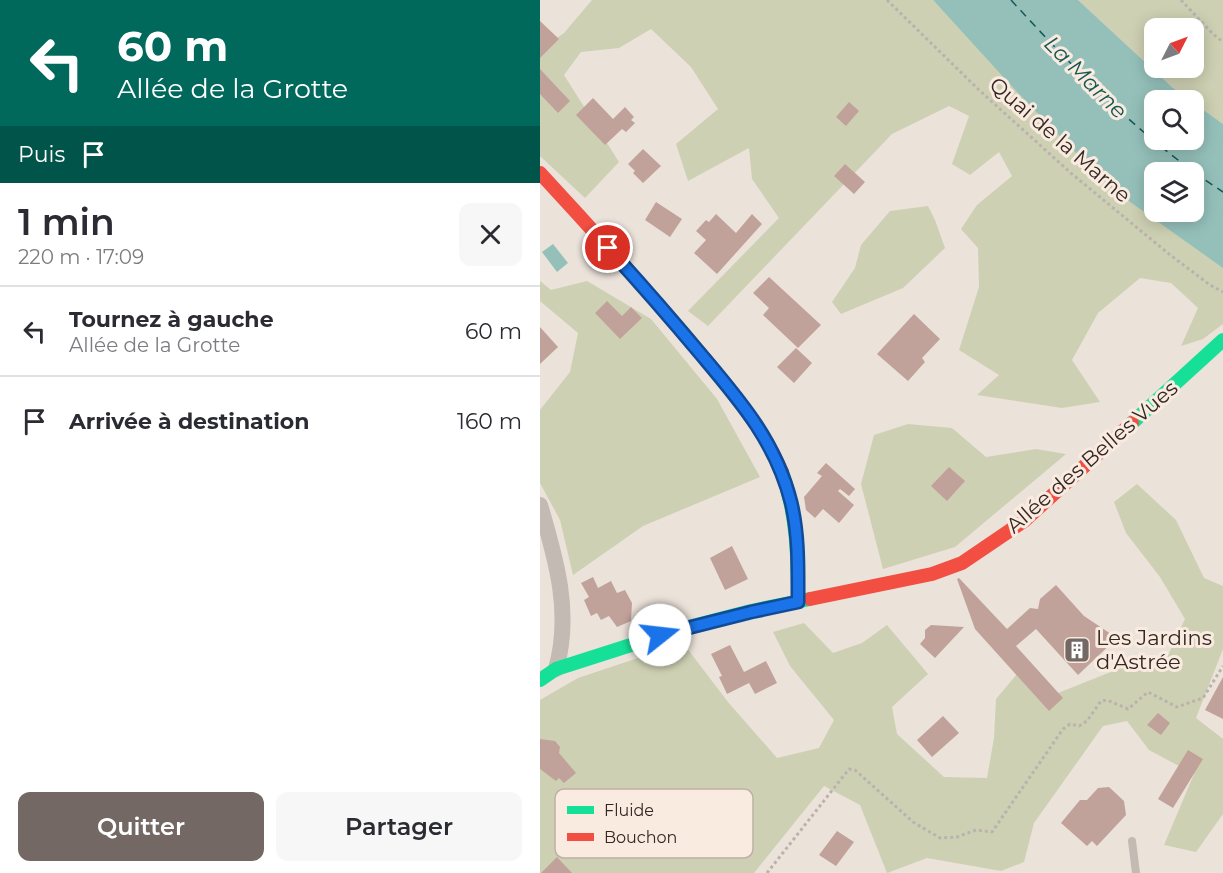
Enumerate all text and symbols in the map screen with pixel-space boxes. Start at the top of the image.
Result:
north arrow [1144,18,1204,78]
map controls [1144,18,1204,222]
text: 60 m [117,20,228,72]
icon: left [18,24,96,102]
water label: La Marne [1039,30,1133,124]
text: Allée de la Grotte [117,72,348,105]
street label: Quai de la Marne [985,72,1136,208]
button: search [1144,90,1204,150]
icon: arrive [77,138,110,171]
text: Puis [18,141,65,168]
button: layers [1144,162,1204,222]
text: 1 min [18,200,115,244]
button: close [459,203,522,266]
pin [582,222,633,273]
icon: arrive [591,231,624,264]
text: 220 m · 17:09 [18,245,144,269]
text: Tournez à gauche [69,306,274,333]
icon: left [18,315,51,348]
text: 60 m [465,318,522,345]
text: Allée de la Grotte [69,333,240,357]
street label: Allée des Belles Vues [1001,375,1183,538]
icon: arrive [18,405,51,438]
text: Arrivée à destination [69,408,309,435]
text: 160 m [457,408,522,435]
position arrow [628,603,692,667]
place label: Les Jardins d'Astrée [1096,625,1212,674]
building icon: Les Jardins d'Astrée [1062,635,1092,665]
legend [555,789,753,858]
button: Quitter [18,792,264,861]
button: Partager [276,792,522,861]
text: Fluide [604,801,654,820]
text: Bouchon [604,828,677,847]

